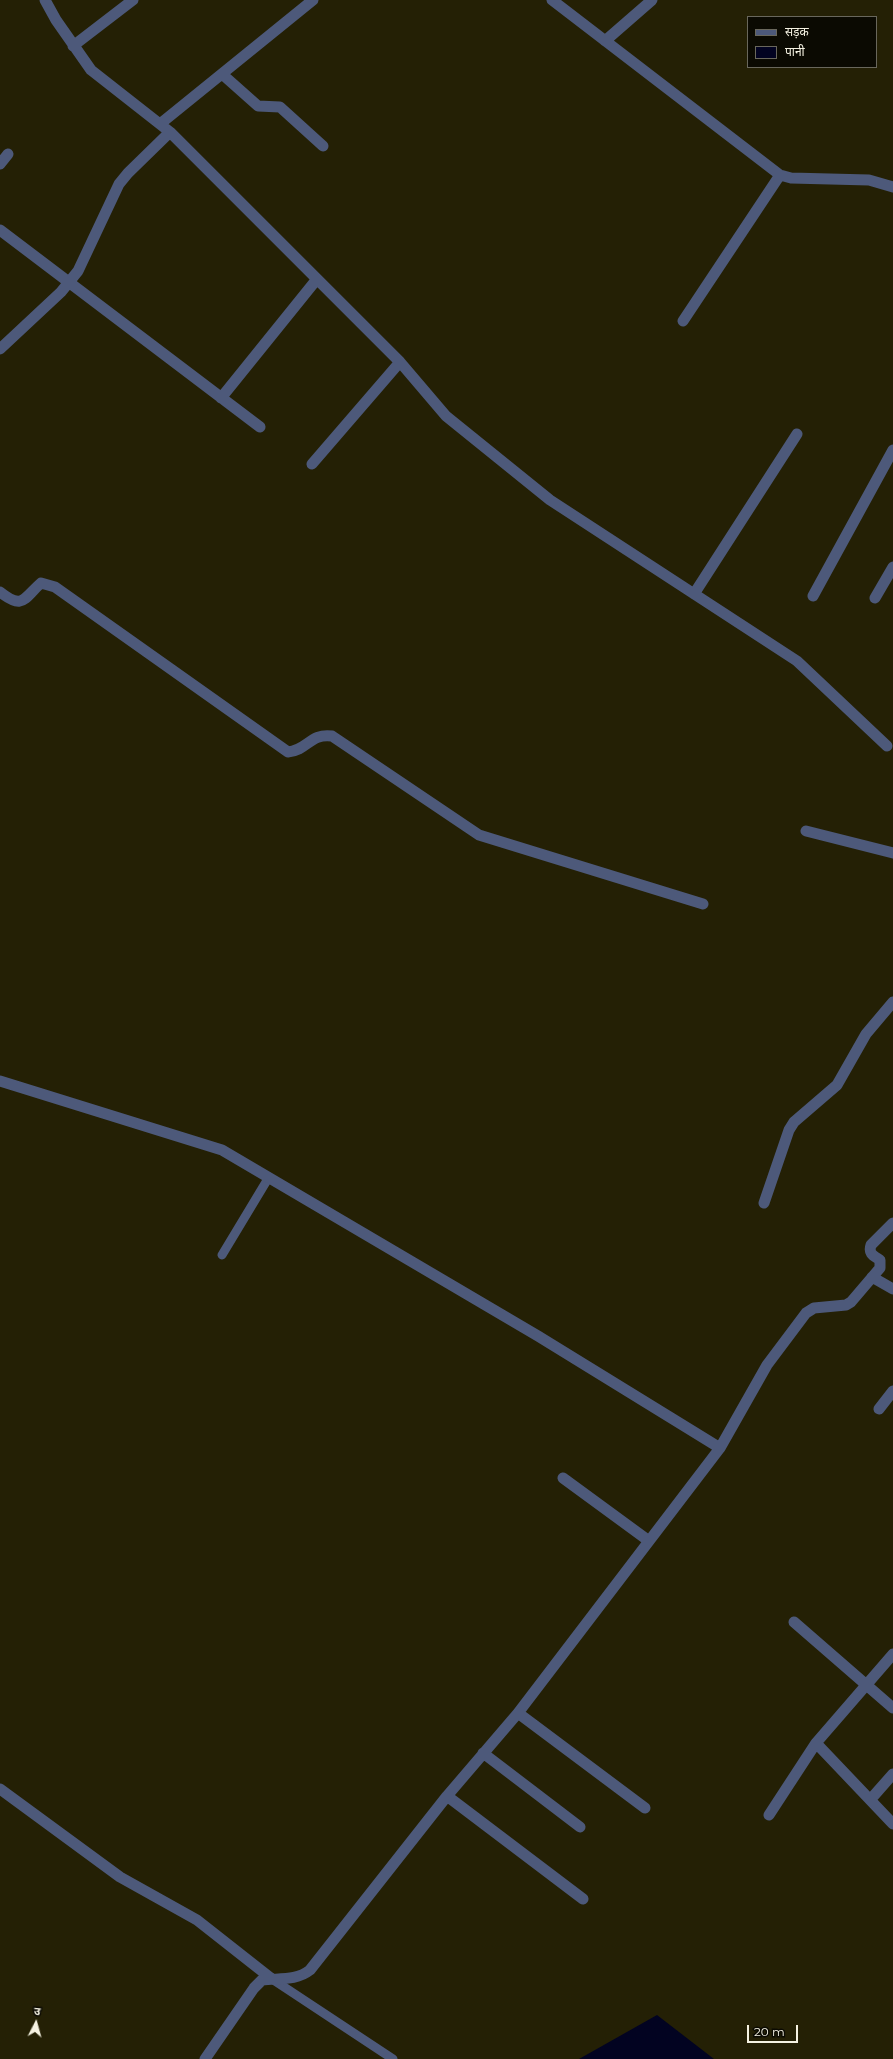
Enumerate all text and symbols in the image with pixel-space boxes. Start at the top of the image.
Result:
legend [747,16,877,68]
text: सड़क [785,24,809,39]
text: पानी [785,44,805,59]
north arrow [16,2003,56,2043]
text: उ [33,2004,41,2018]
scale bar [749,2017,800,2043]
text: 20 m [754,2024,785,2039]

